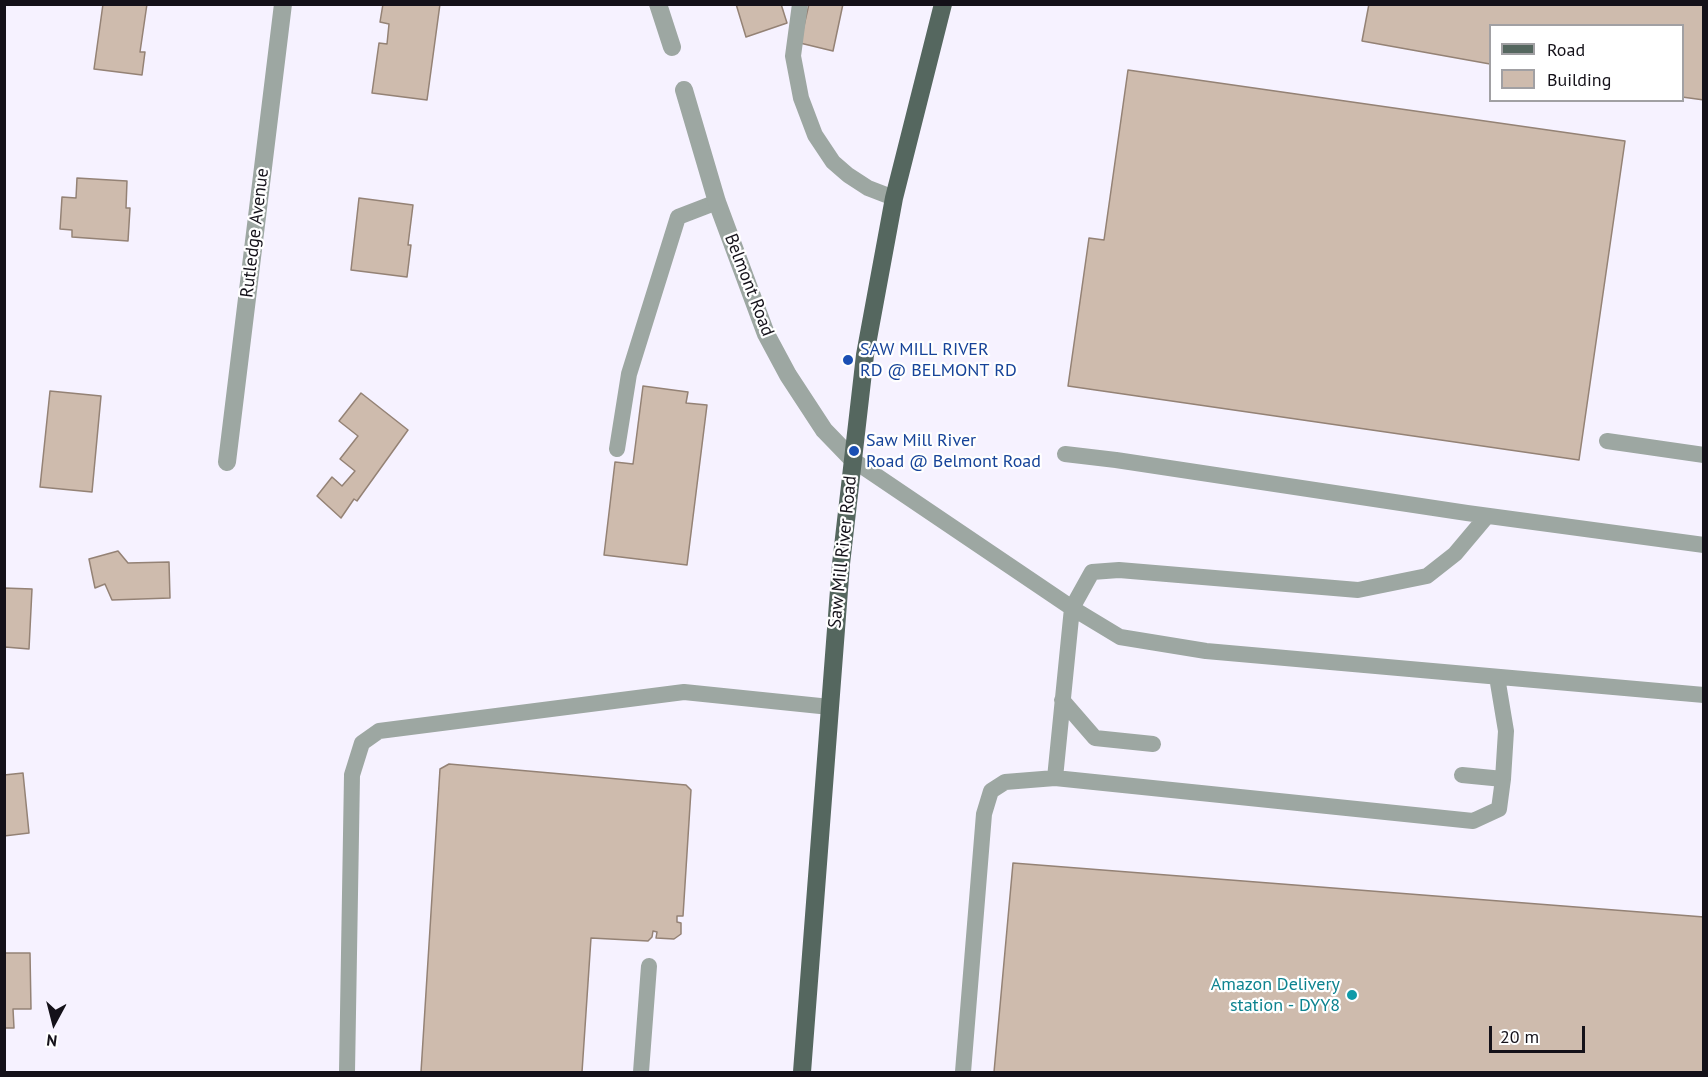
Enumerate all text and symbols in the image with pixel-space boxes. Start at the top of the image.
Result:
legend [1489,24,1684,102]
text: Road [1547,38,1585,61]
text: Building [1547,68,1611,91]
street label: Rutledge Avenue [236,167,274,299]
street label: Belmont Road [720,231,778,339]
place label: SAW MILL RIVER RD @ BELMONT RD [860,339,1017,382]
marker: SAW MILL RIVER RD @ BELMONT RD [841,353,855,367]
place label: Saw Mill River Road @ Belmont Road [866,430,1041,472]
marker: Saw Mill River Road @ Belmont Road [847,444,861,458]
street label: Saw Mill River Road [824,475,862,629]
place label: Amazon Delivery station - DYY8 [1211,974,1340,1016]
marker: Amazon Delivery station - DYY8 [1345,988,1359,1002]
north arrow [24,993,84,1053]
scale bar [1492,1014,1588,1052]
text: 20 m [1500,1025,1539,1048]
text: N [45,1030,58,1051]

